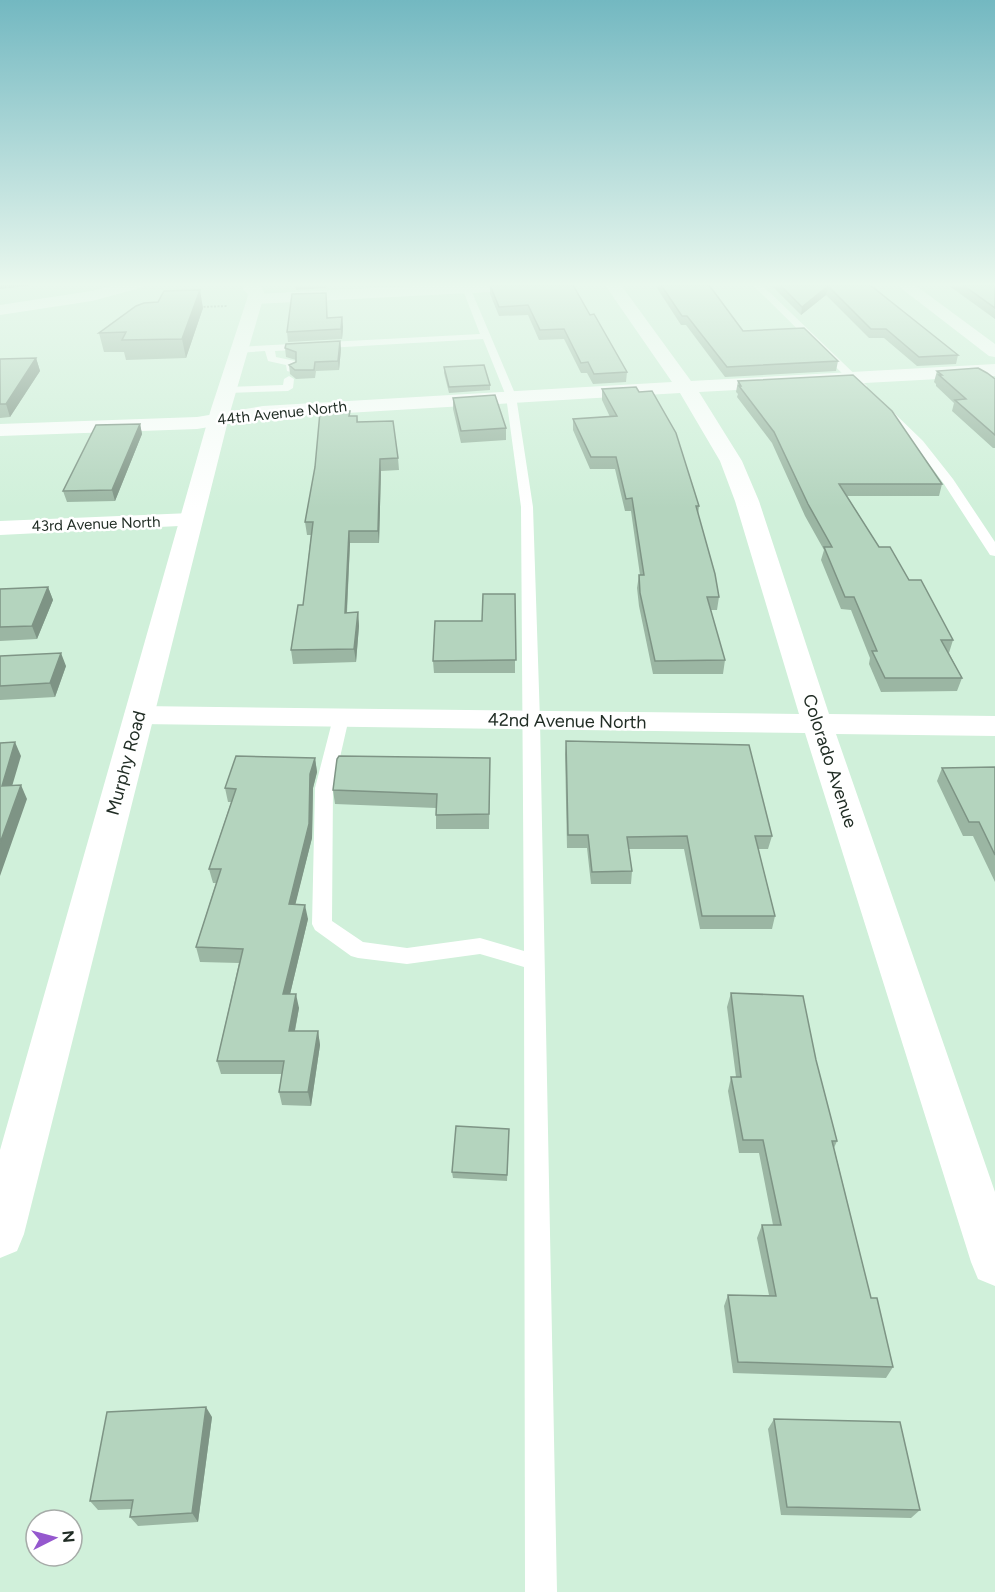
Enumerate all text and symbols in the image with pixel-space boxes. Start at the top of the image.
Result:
street label: 44th Avenue North [216,397,348,429]
street label: 43rd Avenue North [31,513,161,535]
street label: Colorado Avenue [798,691,862,831]
street label: Murphy Road [101,708,151,818]
street label: 42nd Avenue North [487,709,647,733]
north arrow [24,1508,84,1568]
text: N [58,1529,79,1544]

